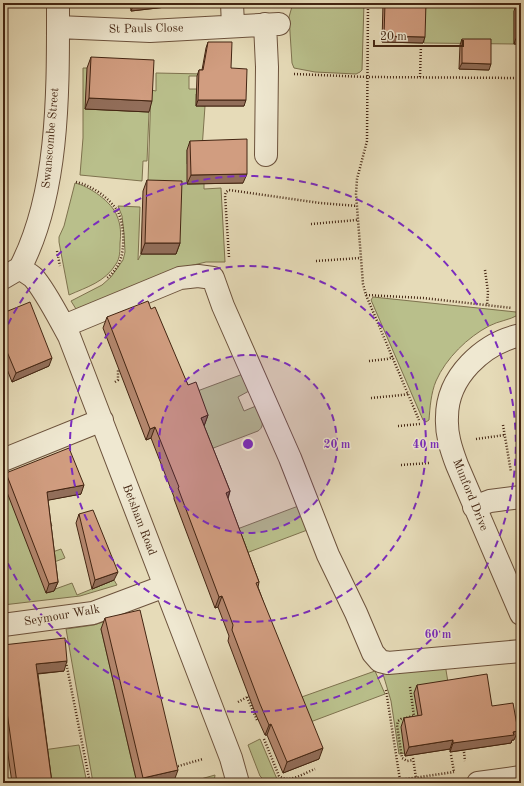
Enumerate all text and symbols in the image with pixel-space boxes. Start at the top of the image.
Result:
street label: St Pauls Close [109,22,184,36]
scale bar [374,22,463,48]
text: 20 m [380,31,407,43]
street label: Swanscombe Street [41,87,61,189]
centre of rings [241,437,255,451]
text: 20 m [324,439,351,451]
text: 40 m [413,439,440,451]
street label: Munford Drive [450,457,490,533]
street label: Betsham Road [120,483,158,557]
street label: Seymour Walk [23,603,101,629]
text: 60 m [425,629,452,641]

